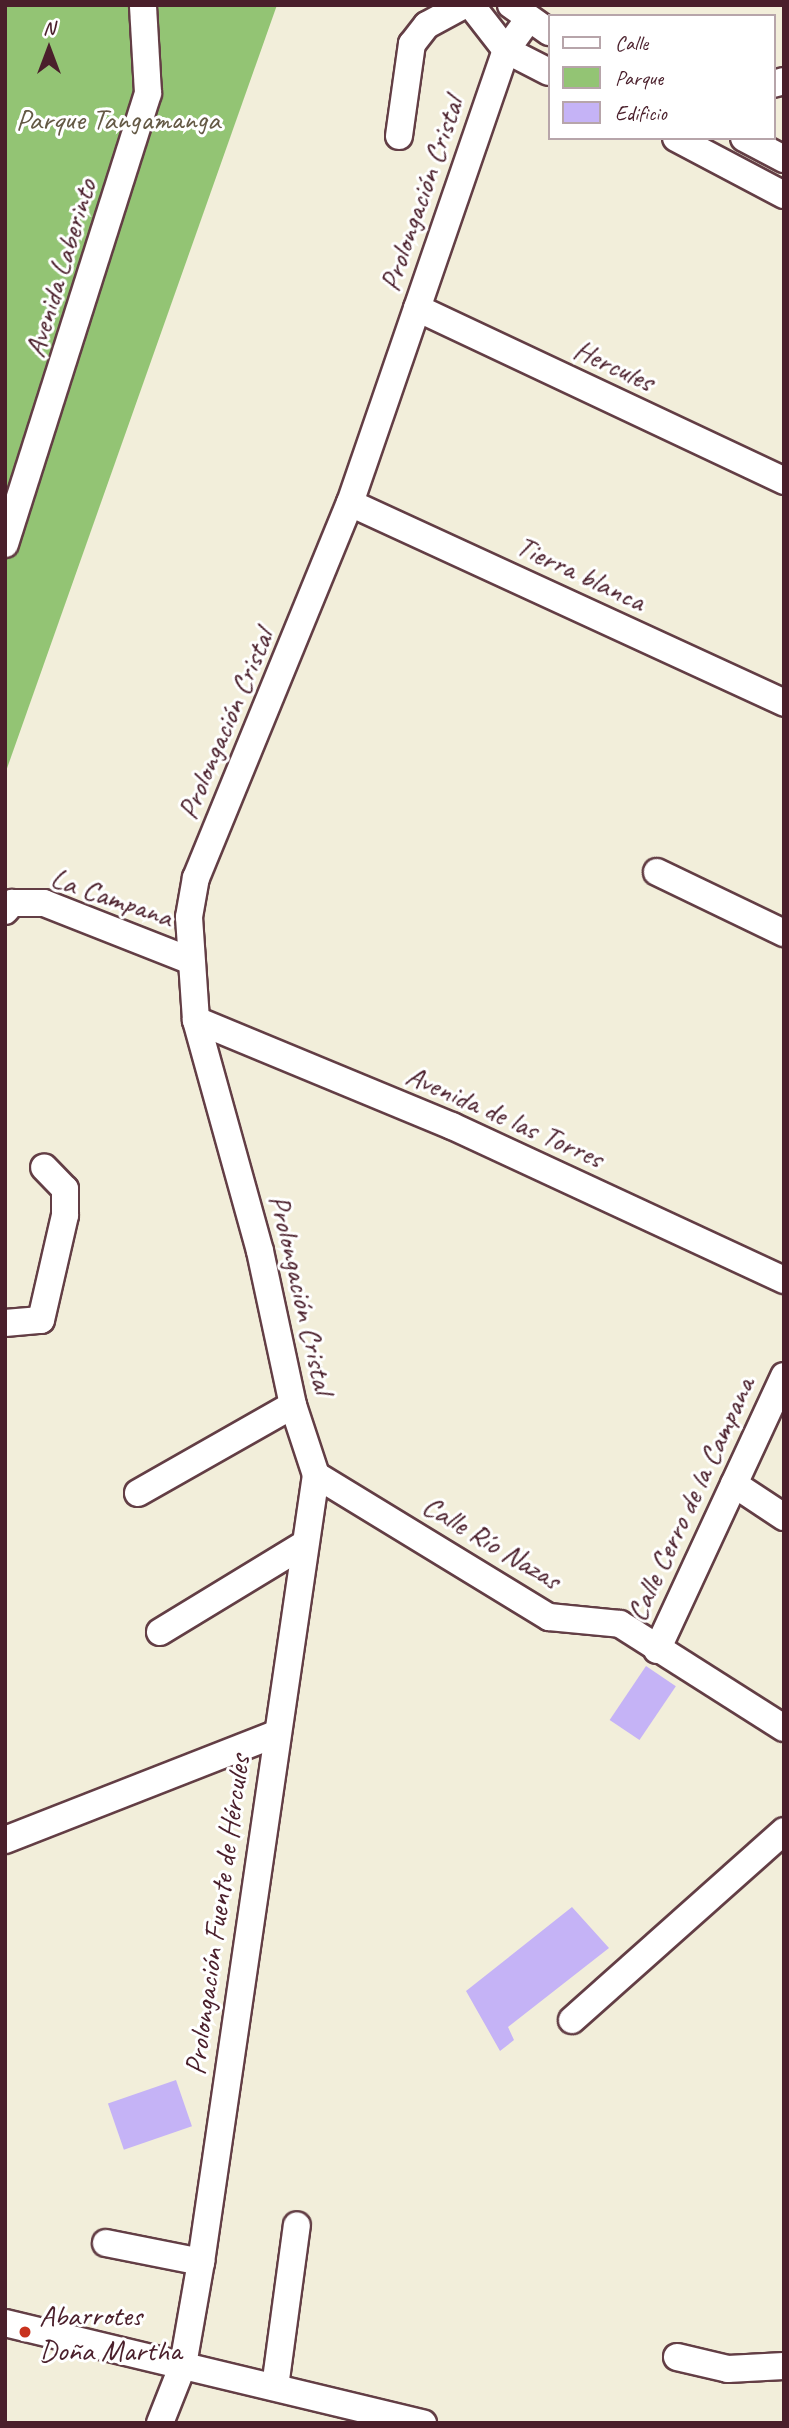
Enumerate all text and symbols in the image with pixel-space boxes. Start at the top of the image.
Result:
north arrow [14,14,84,84]
legend [548,14,775,140]
text: N [43,16,55,40]
text: Calle [615,30,648,56]
text: Parque [615,65,663,91]
street label: Prolongación Cristal [371,92,471,296]
text: Edificio [615,100,667,126]
park label: Parque Tangamanga [17,101,219,137]
street label: Avenida Laberinto [16,175,104,361]
street label: Hercules [568,331,660,399]
street label: Tierra blanca [511,528,651,618]
street label: Prolongación Cristal [169,624,281,824]
street label: La Campana [46,859,178,935]
street label: Avenida de las Torres [401,1056,609,1176]
street label: Prolongación Cristal [262,1191,342,1397]
street label: Calle Cerro de la Campana [618,1371,762,1627]
street label: Calle Río Nazas [416,1486,568,1598]
street label: Prolongación Fuente de Hércules [177,1753,257,2077]
place label: Abarrotes Doña Martha [39,2297,182,2368]
marker: Abarrotes Doña Martha [17,2324,33,2340]

